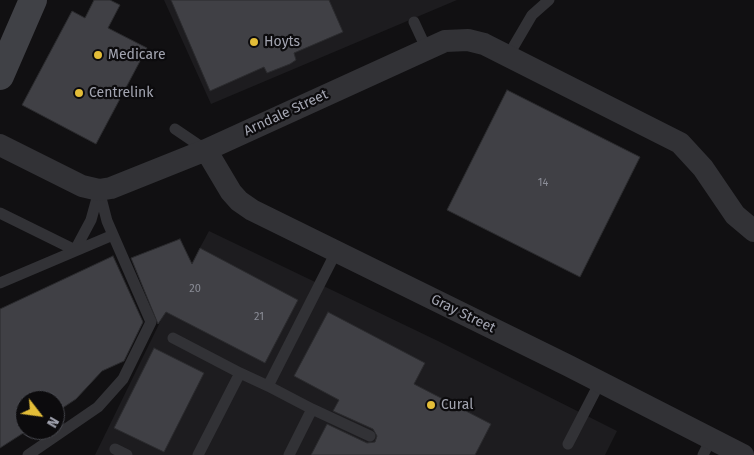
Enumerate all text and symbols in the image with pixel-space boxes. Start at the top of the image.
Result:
place label: Hoyts [264,34,300,50]
marker: Hoyts [248,36,260,48]
place label: Medicare [108,47,166,63]
marker: Medicare [92,49,104,61]
place label: Centrelink [89,85,153,101]
street label: Arndale Street [241,86,331,140]
marker: Centrelink [73,87,85,99]
house number: 14 [538,176,548,190]
house number: 20 [189,282,201,296]
street label: Gray Street [428,291,498,337]
house number: 21 [254,310,264,324]
north arrow [15,390,65,440]
place label: Cural [441,397,473,413]
marker: Cural [425,399,437,411]
text: N [43,414,62,431]

